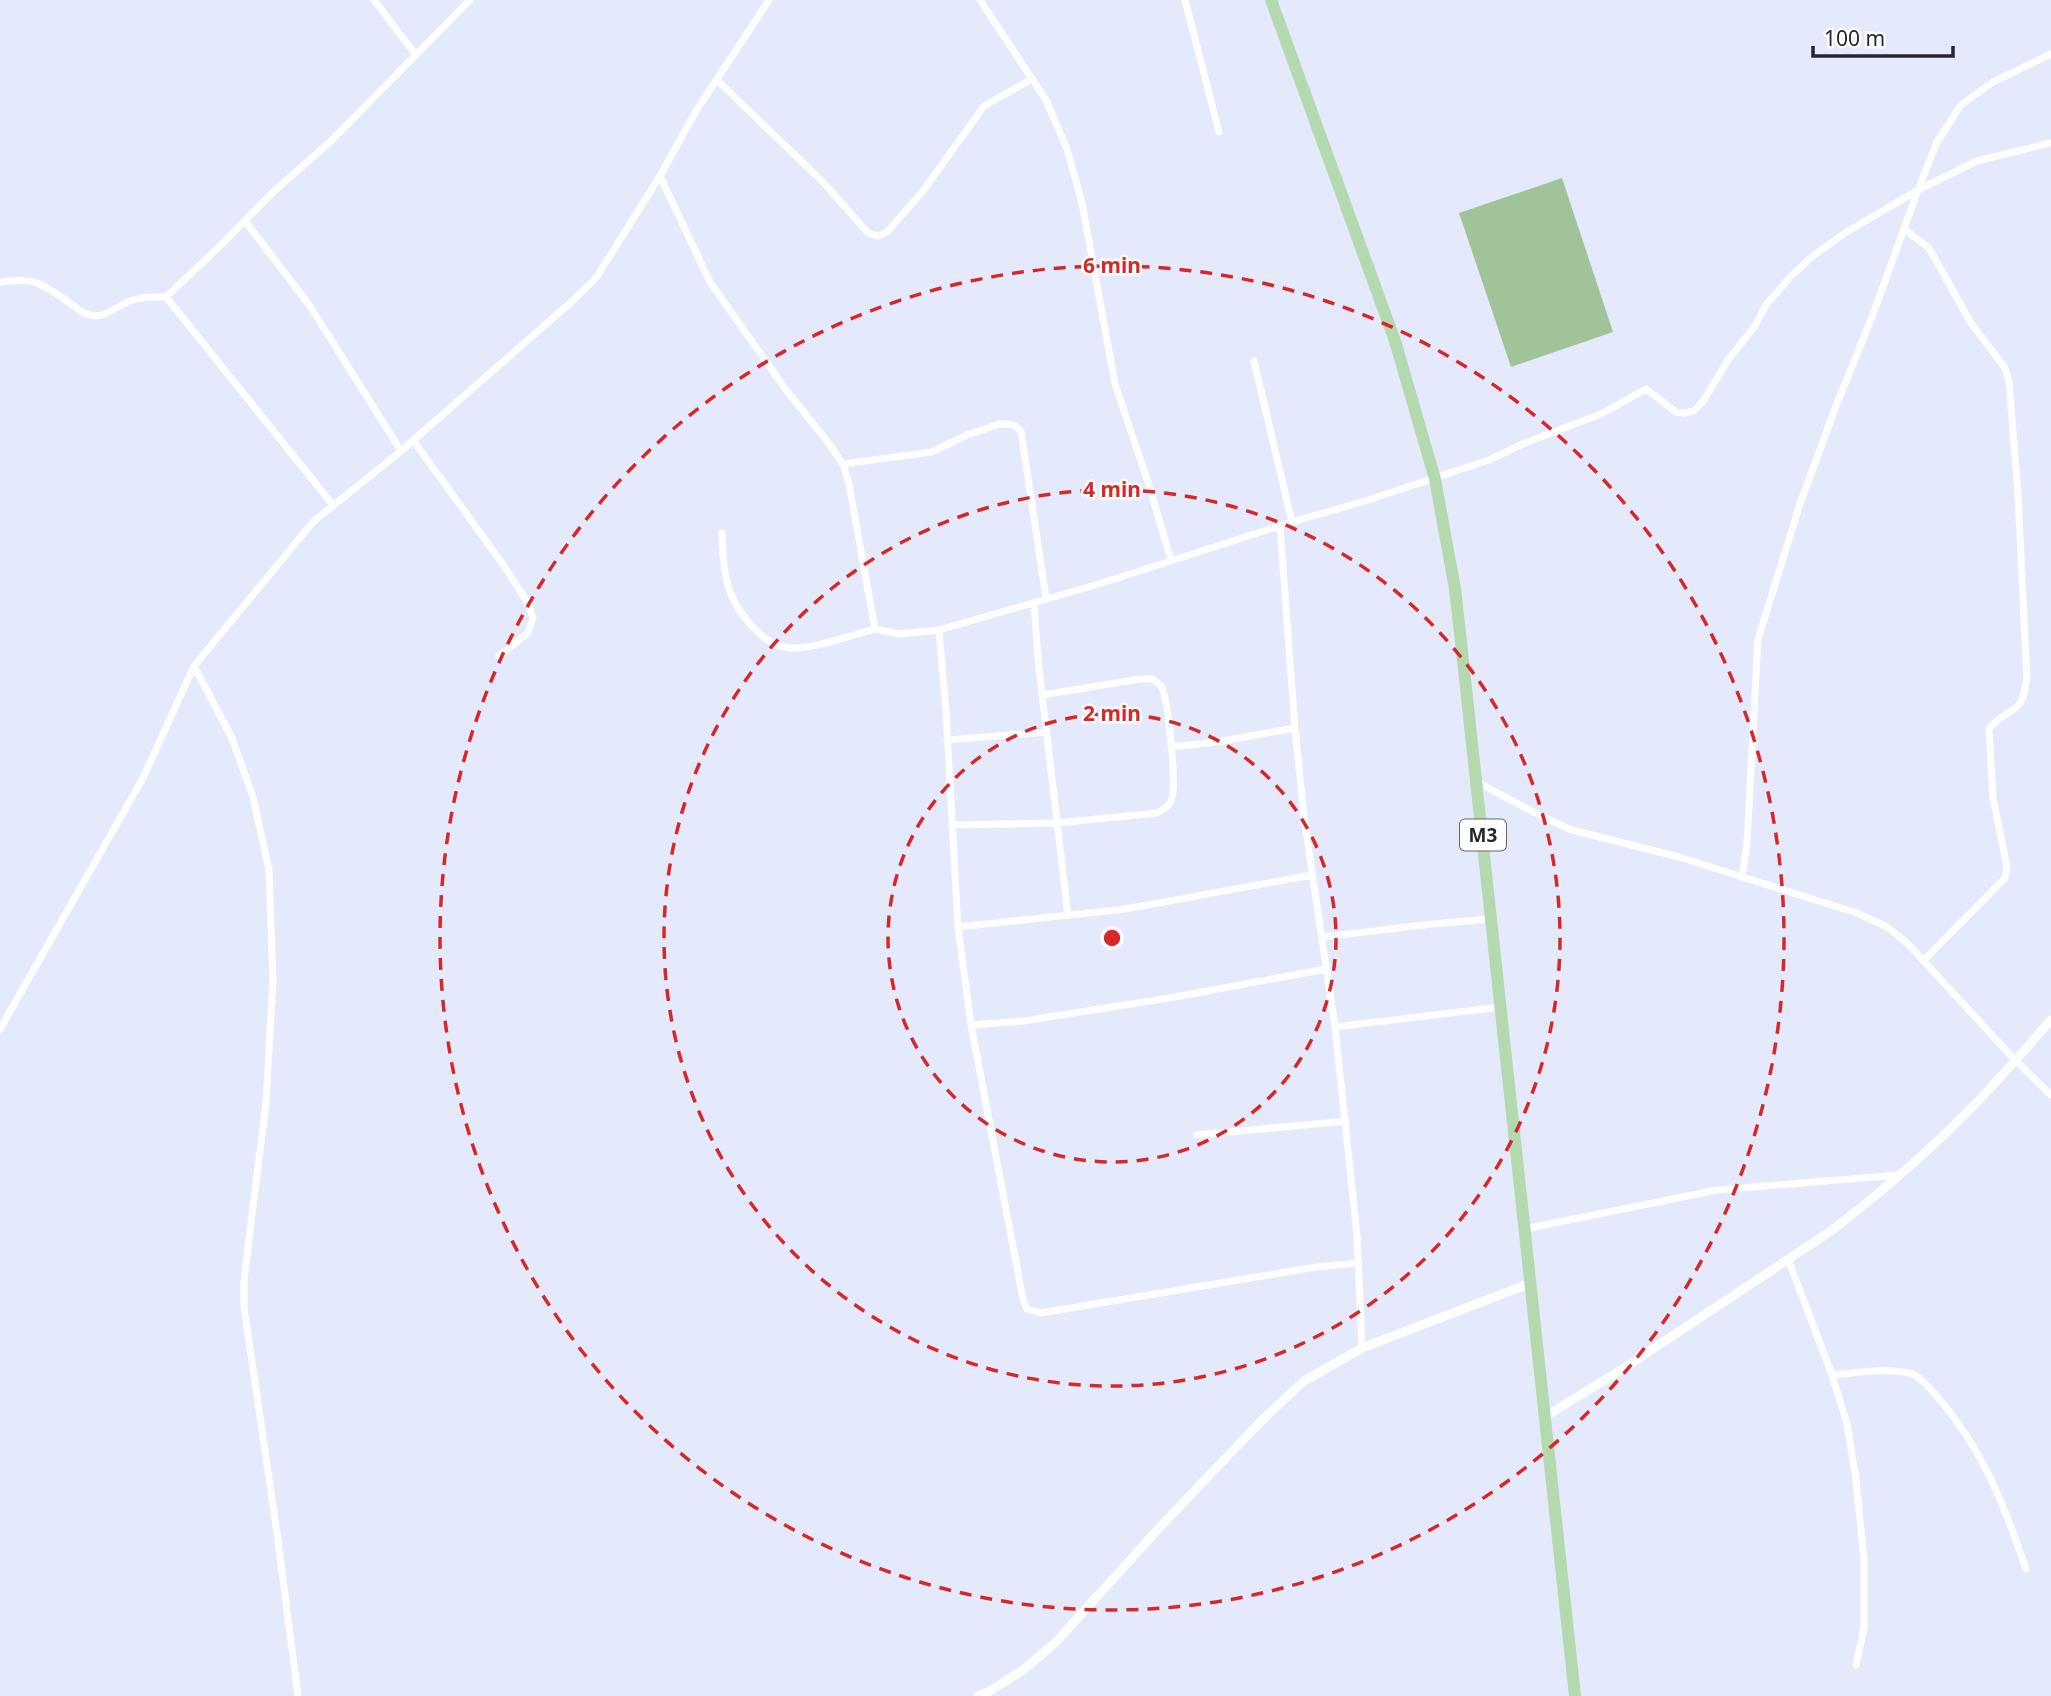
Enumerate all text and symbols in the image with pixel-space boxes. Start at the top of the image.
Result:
scale bar [1813,14,1953,58]
text: 100 m [1824,24,1885,52]
text: 6 min [1083,251,1141,279]
text: 4 min [1083,475,1141,503]
text: 2 min [1083,699,1141,727]
road number: M3 [1460,820,1506,850]
centre of rings [1100,926,1124,950]

